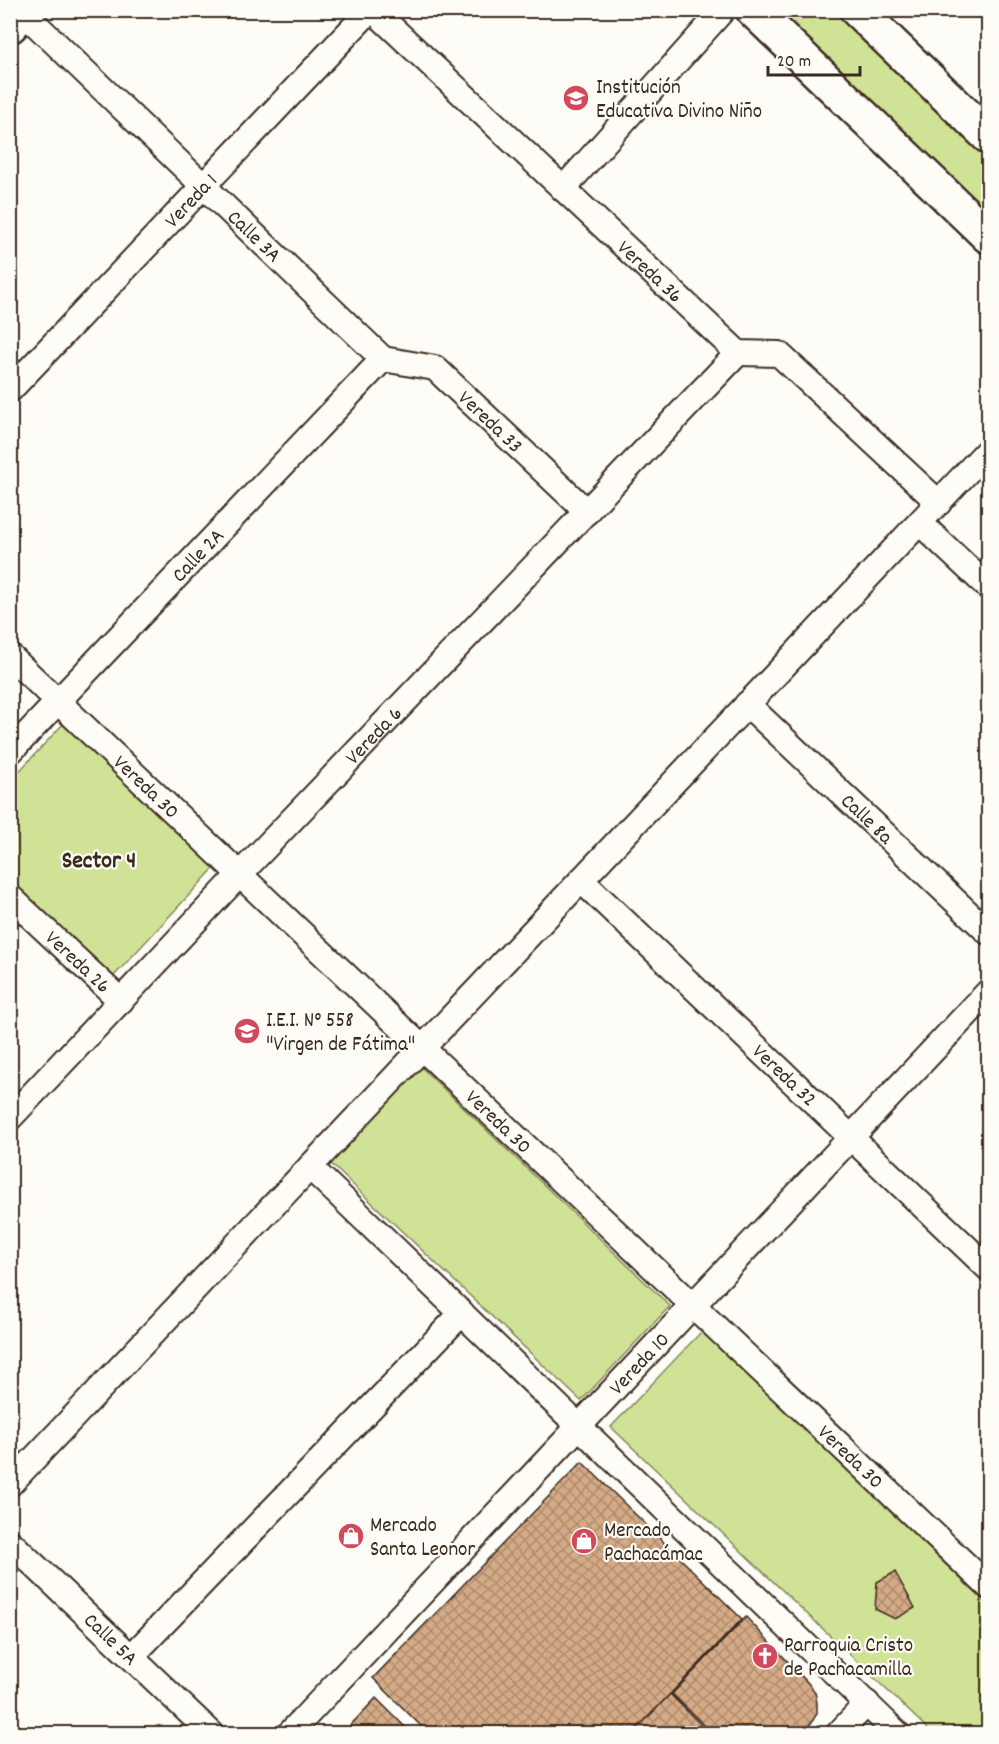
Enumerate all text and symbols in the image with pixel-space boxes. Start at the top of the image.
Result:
scale bar [768,39,860,77]
text: 20 m [777,50,811,75]
place label: Institución Educativa Divino Niño [596,74,762,128]
school or university icon: Institución Educativa Divino Niño [561,83,591,113]
street label: Vereda 1 [159,168,226,236]
street label: Calle 3A [219,204,287,271]
street label: Vereda 36 [609,235,688,312]
street label: Vereda 33 [450,385,528,462]
street label: Calle 2A [166,523,233,591]
street label: Vereda 6 [340,701,411,773]
street label: Vereda 30 [105,749,185,827]
street label: Calle 8a [832,788,899,853]
district label: Sector 4 [62,845,136,879]
street label: Vereda 26 [37,925,116,1002]
place label: I.E.I. N° 558 "Virgen de Fátima" [266,1007,415,1061]
school or university icon: I.E.I. N° 558 "Virgen de Fátima" [232,1016,262,1046]
street label: Vereda 32 [744,1038,822,1115]
street label: Vereda 30 [457,1084,537,1162]
street label: Vereda 10 [604,1327,678,1403]
street label: Vereda 30 [809,1419,889,1497]
place label: Mercado Santa Leonor [370,1512,475,1566]
place label: Mercado Pachacámac [604,1517,703,1571]
shop icon: Mercado Santa Leonor [336,1521,366,1551]
shop icon: Mercado Pachacámac [569,1526,599,1556]
street label: Calle 5A [75,1607,143,1674]
place label: Parroquia Cristo de Pachacamilla [784,1632,913,1686]
church icon: Parroquia Cristo de Pachacamilla [750,1641,780,1671]

